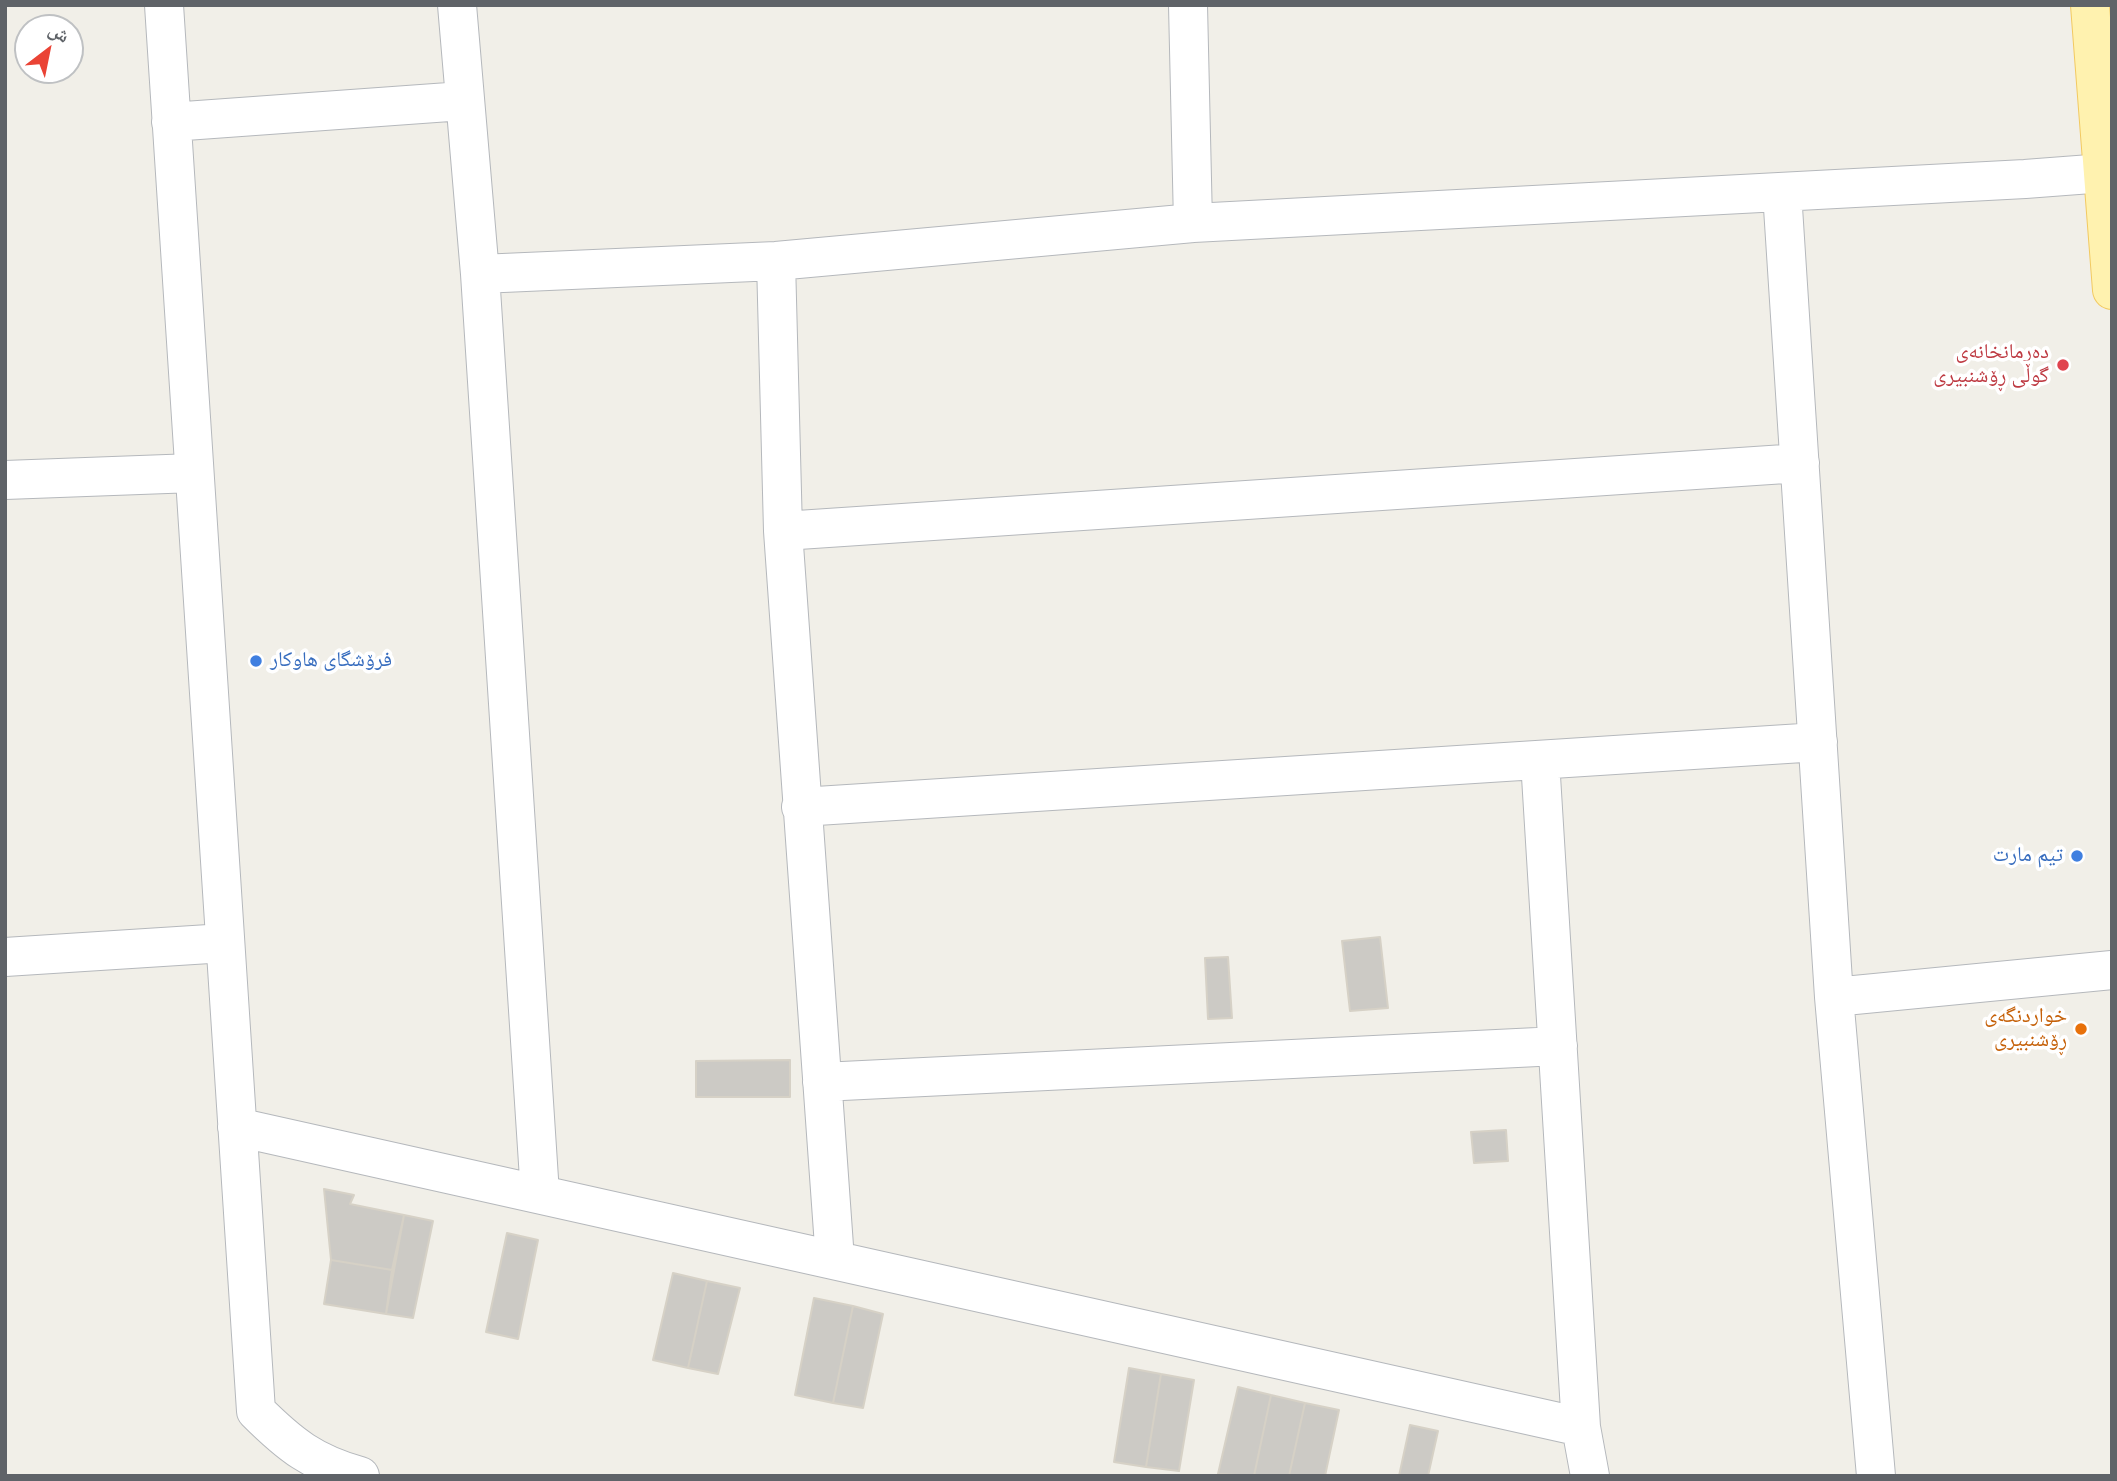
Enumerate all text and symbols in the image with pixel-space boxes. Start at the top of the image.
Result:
north arrow [14,14,84,84]
text: ش [45,17,74,48]
place label: دەرمانخانەی گوڵی ڕۆشنبیری [1933,340,2049,390]
marker: دەرمانخانەی گوڵی ڕۆشنبیری [2055,357,2071,373]
place label: فرۆشگای ھاوکار [270,648,392,674]
marker: فرۆشگای ھاوکار [248,653,264,669]
place label: تیم مارت [1993,843,2063,869]
marker: تیم مارت [2069,848,2085,864]
place label: خواردنگەی ڕۆشنبیری [1984,1004,2067,1054]
marker: خواردنگەی ڕۆشنبیری [2073,1021,2089,1037]

